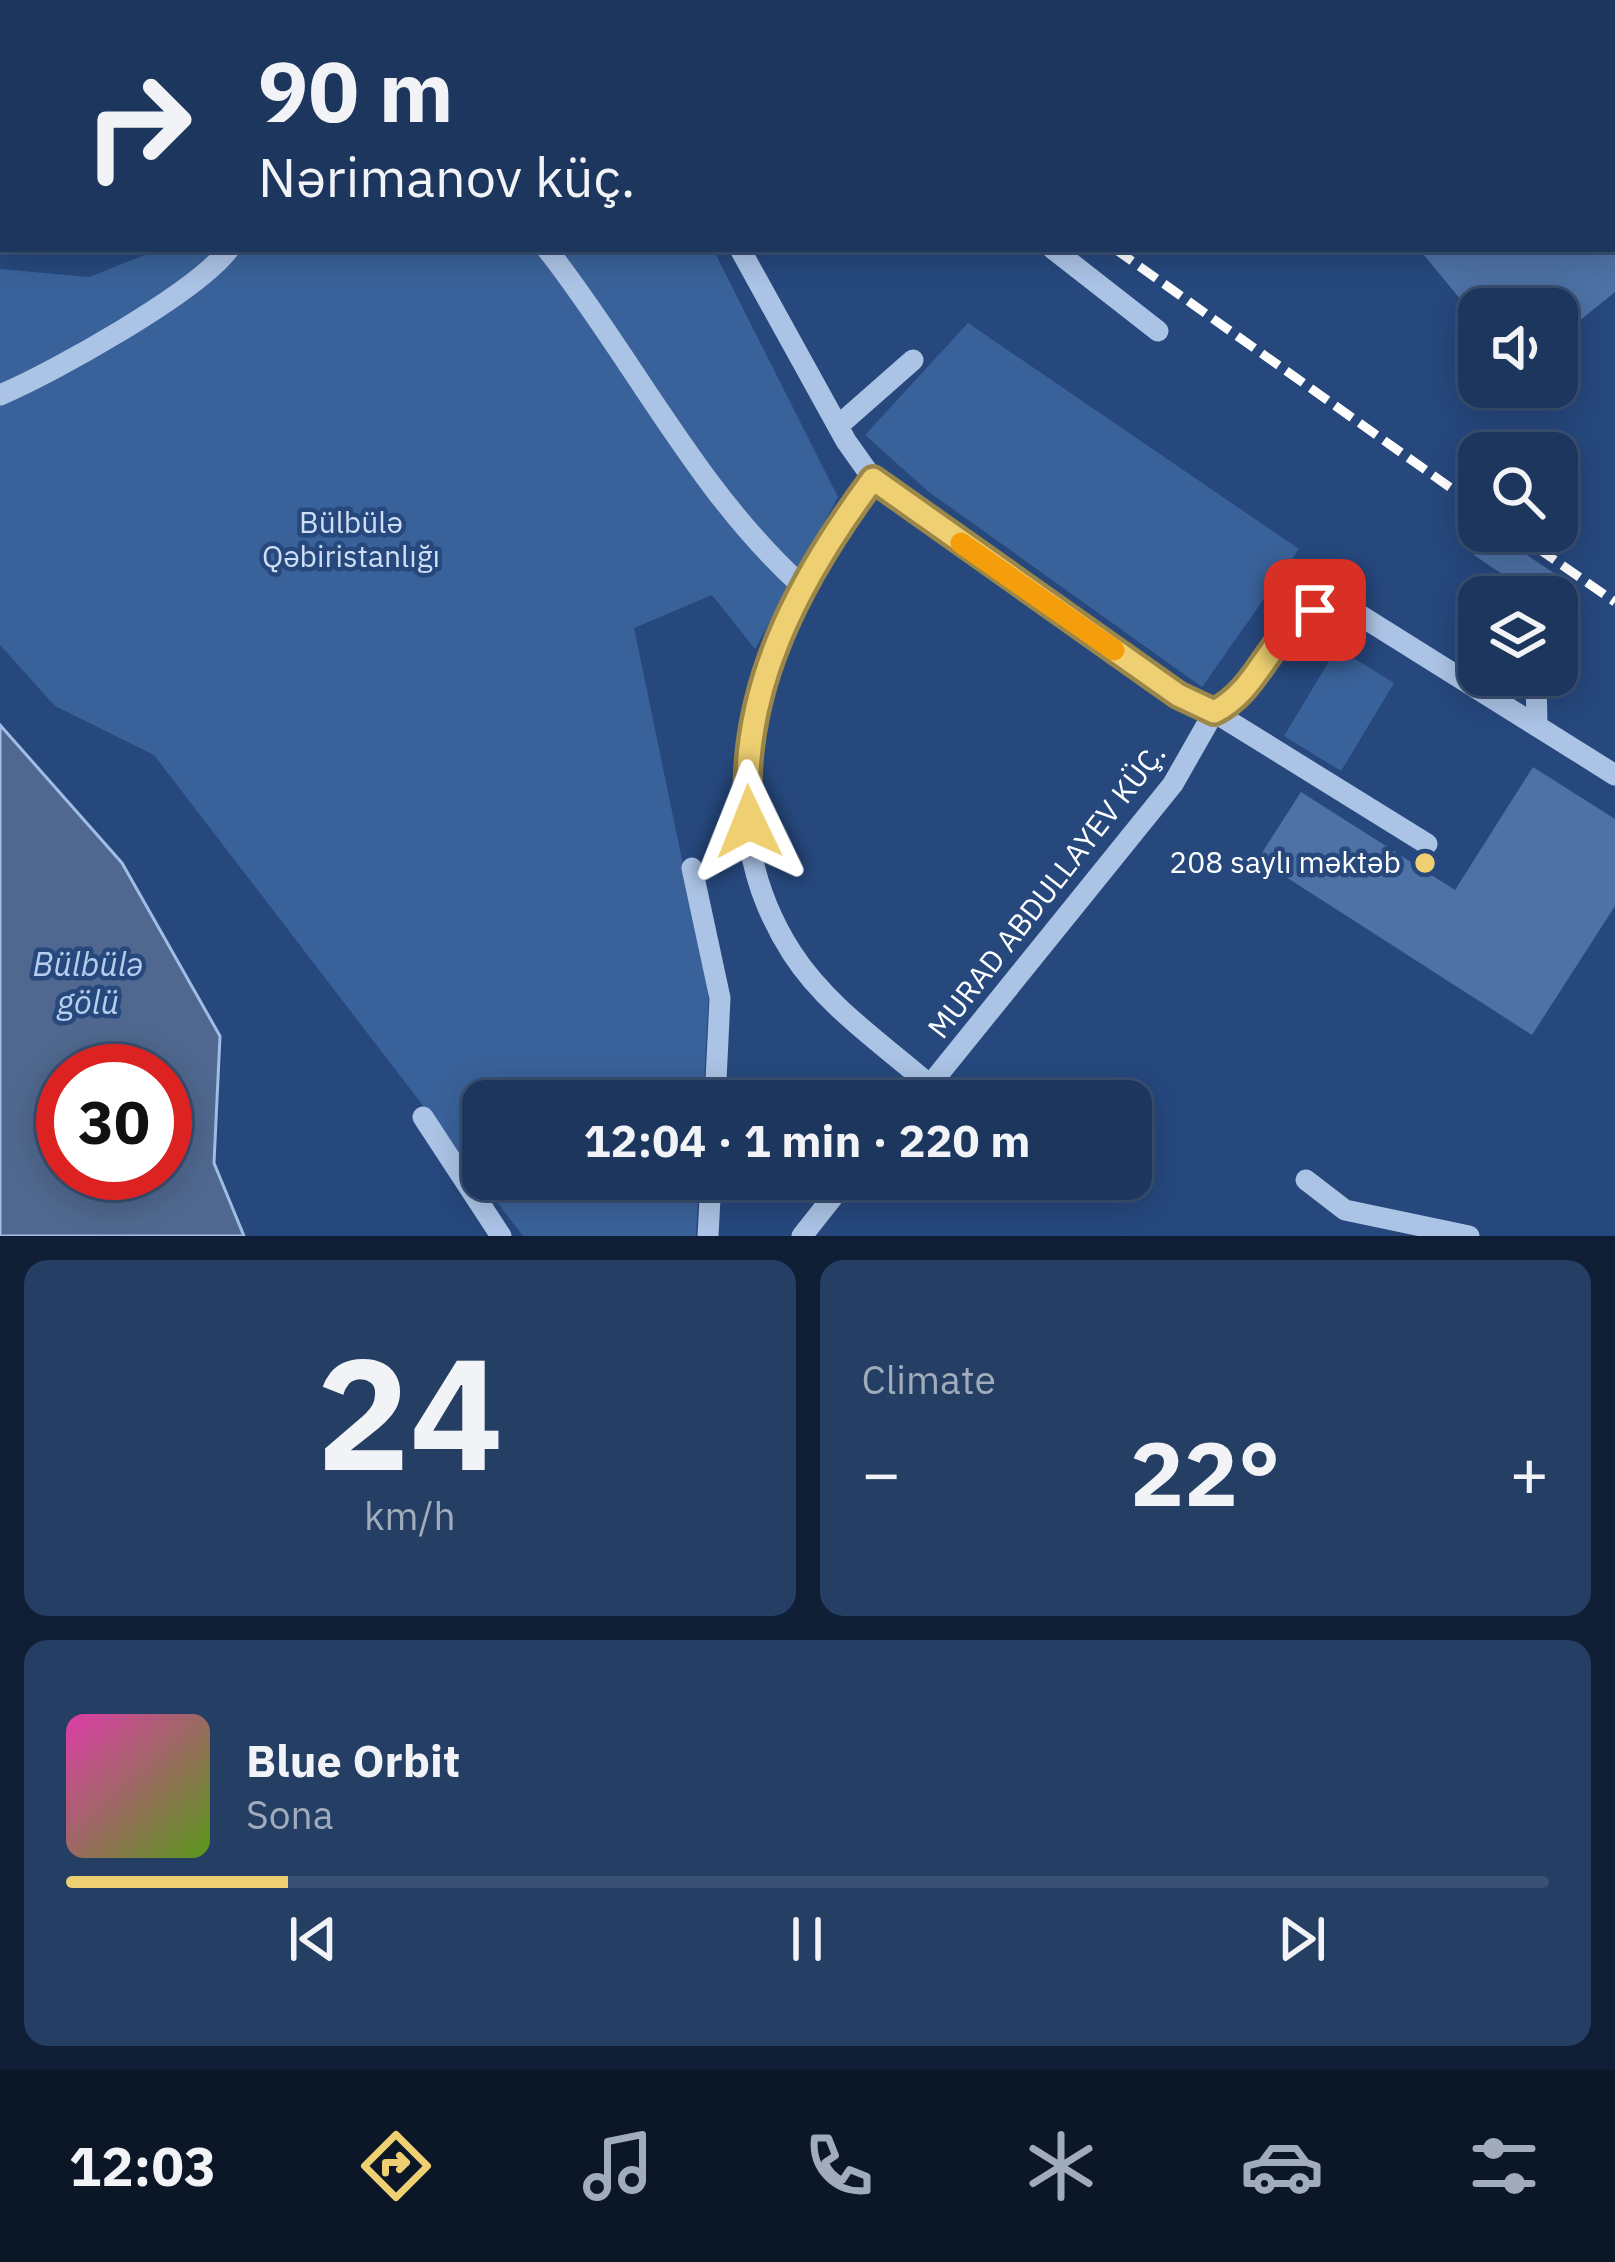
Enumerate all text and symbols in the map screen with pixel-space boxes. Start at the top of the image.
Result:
text: 90 m [258,36,454,145]
icon: right [60,48,216,204]
text: Nərimanov küç. [258,142,635,212]
map controls [1458,288,1578,696]
button: sound [1458,288,1578,408]
button: search [1458,432,1578,552]
park label: Bülbülə Qəbiristanlığı [262,502,440,575]
pin [1264,559,1366,661]
button: layers [1458,576,1578,696]
icon: arrive [1282,577,1348,643]
street label: MURAD ABDULLAYEV KÜÇ. [918,735,1173,1046]
position arrow [686,759,812,885]
place label: 208 saylı məktəb [1169,842,1401,881]
marker: 208 saylı məktəb [1412,850,1438,876]
water label: Bülbülə gölü [33,942,143,1023]
speed limit sign: 30 [36,1044,192,1200]
text: 12:04 · 1 min · 220 m [584,1111,1030,1169]
text: 24 [316,1310,503,1513]
text: Climate [862,1354,996,1405]
text: 22° [1130,1414,1280,1531]
text: − [862,1429,901,1515]
text: + [1509,1429,1549,1515]
text: km/h [364,1490,456,1541]
text: Blue Orbit [246,1731,460,1789]
text: Sona [246,1789,333,1840]
icon: previous [280,1906,346,1972]
icon: pause [774,1906,840,1972]
icon: next [1269,1906,1335,1972]
icon: directions [354,2124,438,2208]
icon: music [576,2124,660,2208]
icon: phone [797,2124,881,2208]
icon: climate [1019,2124,1103,2208]
icon: car [1240,2124,1324,2208]
icon: filters [1462,2124,1546,2208]
text: 12:03 [69,2131,216,2201]

